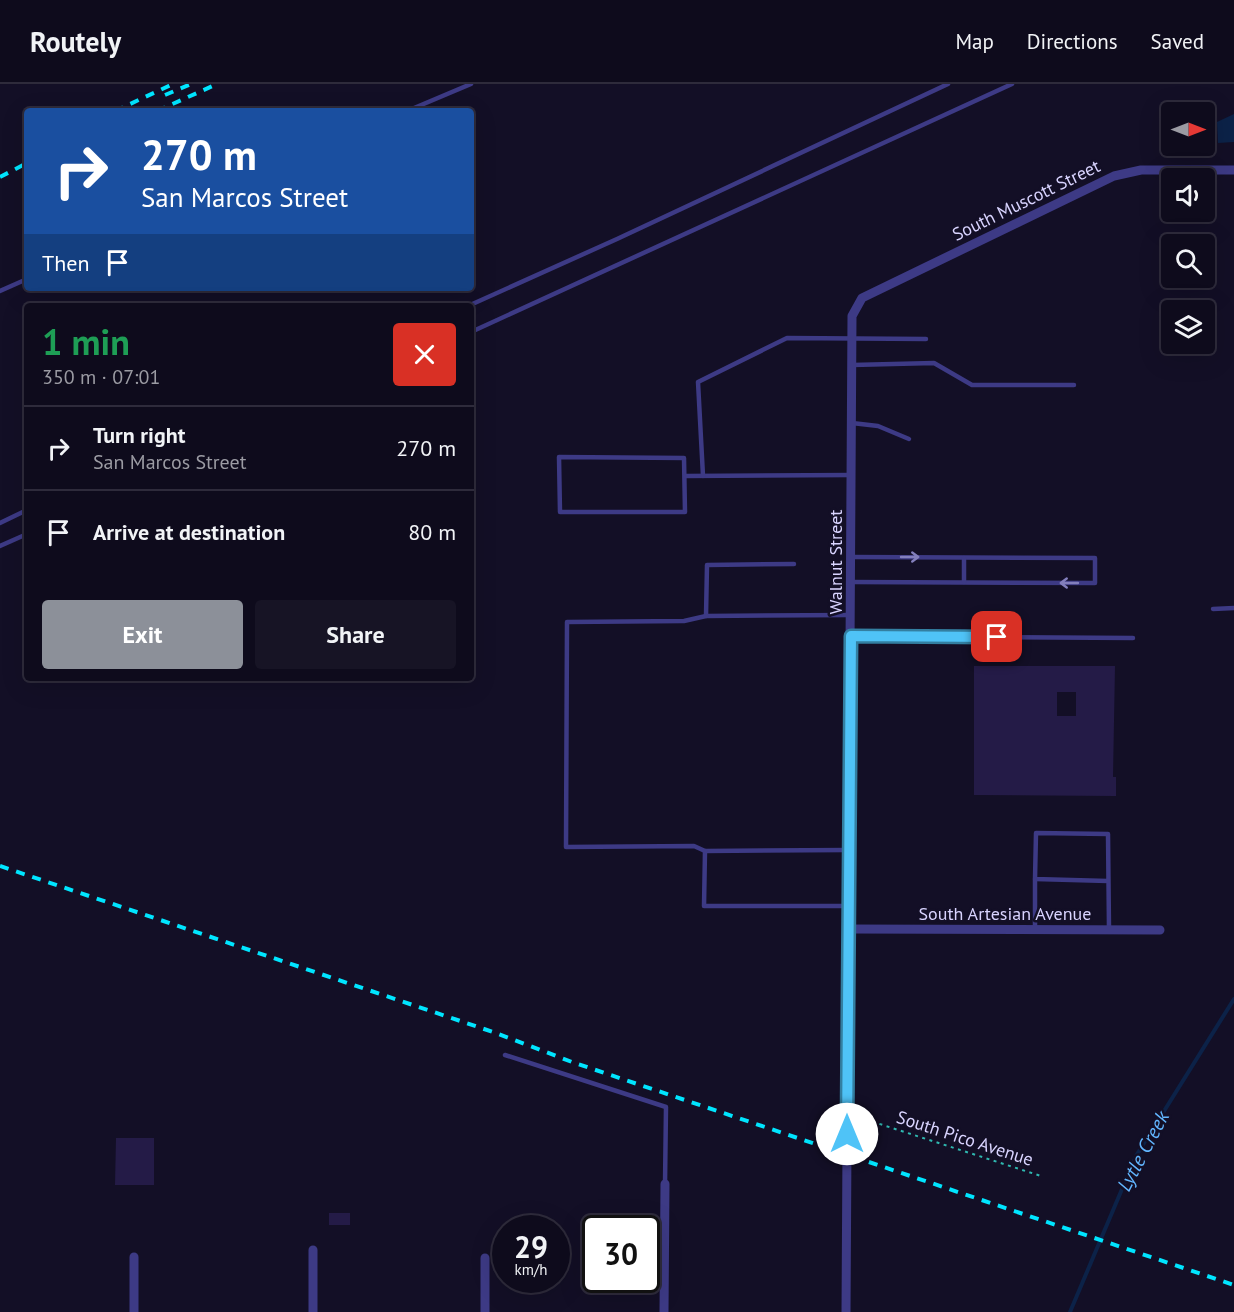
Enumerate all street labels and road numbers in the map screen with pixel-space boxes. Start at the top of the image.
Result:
street label: South Muscott Street [948,154,1104,246]
street label: Walnut Street [824,510,847,614]
street label: South Artesian Avenue [919,902,1091,925]
street label: South Pico Avenue [894,1105,1036,1171]

